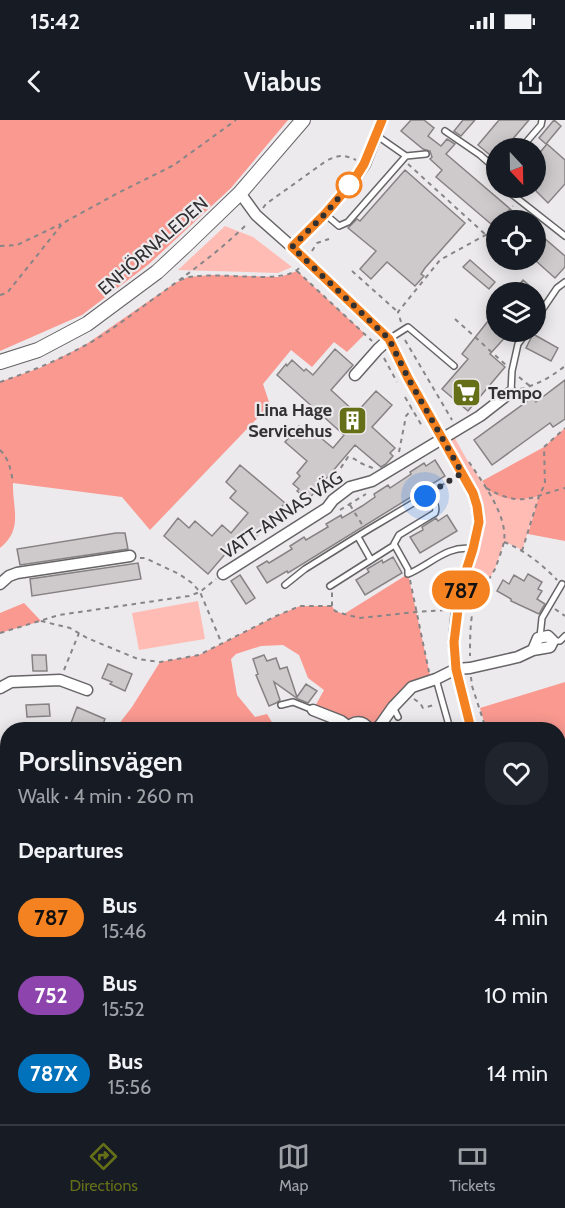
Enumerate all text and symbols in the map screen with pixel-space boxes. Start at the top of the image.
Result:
text: 15:42 [30,8,80,35]
icon: back [18,65,51,98]
text: Viabus [244,65,321,98]
icon: share [514,65,547,98]
north arrow [486,138,546,198]
map controls [486,138,546,342]
unlabelled marker [336,172,362,198]
street label: ENHÖRNALEDEN [93,192,213,300]
button: locate [486,210,546,270]
button: layers [486,282,546,342]
supermarket icon: Tempo [451,377,483,409]
place label: Tempo [488,382,542,404]
place label: Lina Hage Servicehus [248,399,332,442]
building icon: Lina Hage Servicehus [337,404,369,436]
street label: VATT-ANNAS VÄG [217,466,347,564]
your location [410,481,440,511]
line badge: 787 [426,570,496,610]
text: 787 [444,578,478,603]
button: heart [485,742,548,805]
text: Porslinsvägen [18,744,183,778]
text: Walk · 4 min · 260 m [18,784,194,808]
text: Departures [18,837,123,864]
text: Bus [102,892,137,919]
text: 4 min [494,904,548,931]
text: 787 [34,905,68,930]
text: 15:46 [102,919,146,943]
text: Bus [102,970,137,997]
text: 10 min [484,982,548,1009]
text: 752 [34,983,68,1008]
text: 15:52 [102,997,145,1021]
text: Bus [108,1048,143,1075]
text: 14 min [487,1060,548,1087]
text: 787X [30,1061,78,1086]
text: 15:56 [108,1075,151,1099]
tab: Directions [70,1140,138,1195]
tab: Map [277,1140,310,1195]
tab: Tickets [449,1140,495,1195]

